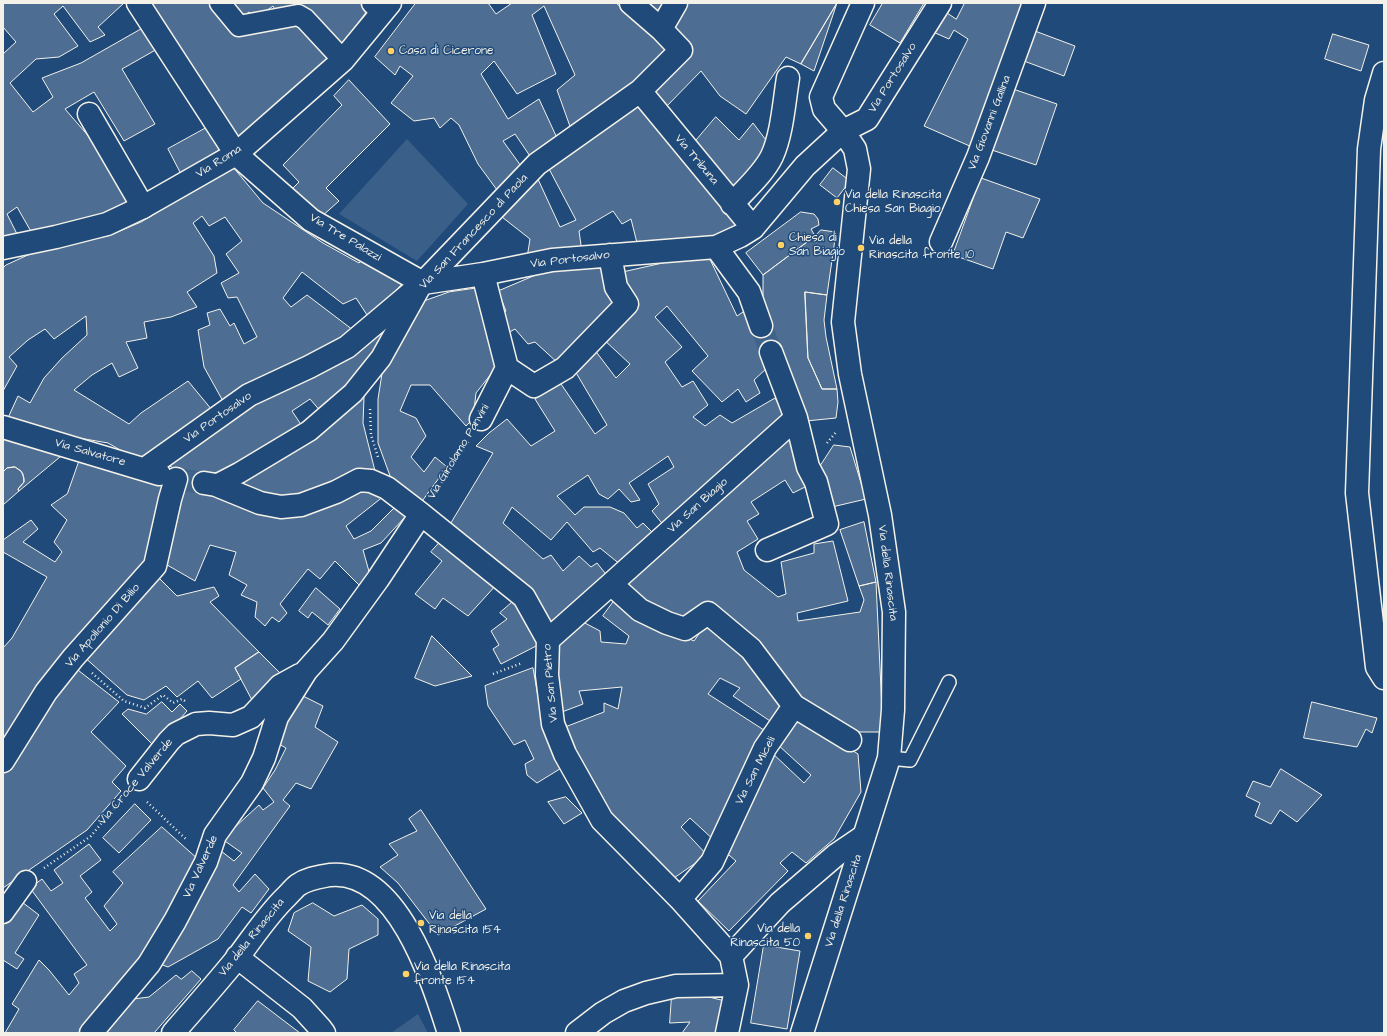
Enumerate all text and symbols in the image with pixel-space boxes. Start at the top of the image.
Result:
street label: Via Portosalvo [866,40,920,116]
place label: Casa di Cicerone [399,44,494,58]
marker: Casa di Cicerone [386,46,396,56]
street label: Via Giovanni Gallina [965,74,1015,172]
street label: Via Tribuna [671,132,721,188]
street label: Via Roma [194,142,244,182]
street label: Via San Francesco di Paola [417,171,531,293]
place label: Via della Rinascita Chiesa San Biagio [845,188,941,216]
marker: Via della Rinascita Chiesa San Biagio [832,197,842,207]
street label: Via Tre Palazzi [307,211,383,265]
place label: Chiesa di San Biagio [789,231,845,259]
place label: Via della Rinascita fronte 10 [869,234,974,262]
marker: Chiesa di San Biagio [776,240,786,250]
marker: Via della Rinascita fronte 10 [856,243,866,253]
street label: Via Portosalvo [529,248,611,272]
street label: Via Portosalvo [181,389,255,447]
street label: Via Girolamo Panvini [425,402,493,502]
street label: Via Salvatore [53,436,127,470]
street label: Via San Biagio [665,475,731,537]
street label: Via della Rinascita [874,524,900,622]
street label: Via Apollonio Di Bilio [63,581,143,671]
street label: Via San Pietro [540,643,562,723]
street label: Via San Miceli [733,735,779,807]
street label: Via Croce Valverde [96,736,176,828]
street label: Via Valverde [180,833,222,901]
street label: Via della Rinascita [822,853,866,949]
street label: Via della Rinascita [216,896,288,980]
place label: Via della Rinascita 154 [429,909,501,937]
marker: Via della Rinascita 154 [416,918,426,928]
place label: Via della Rinascita 50 [730,922,800,950]
marker: Via della Rinascita 50 [803,931,813,941]
place label: Via della Rinascita fronte 154 [414,960,510,988]
marker: Via della Rinascita fronte 154 [401,969,411,979]

